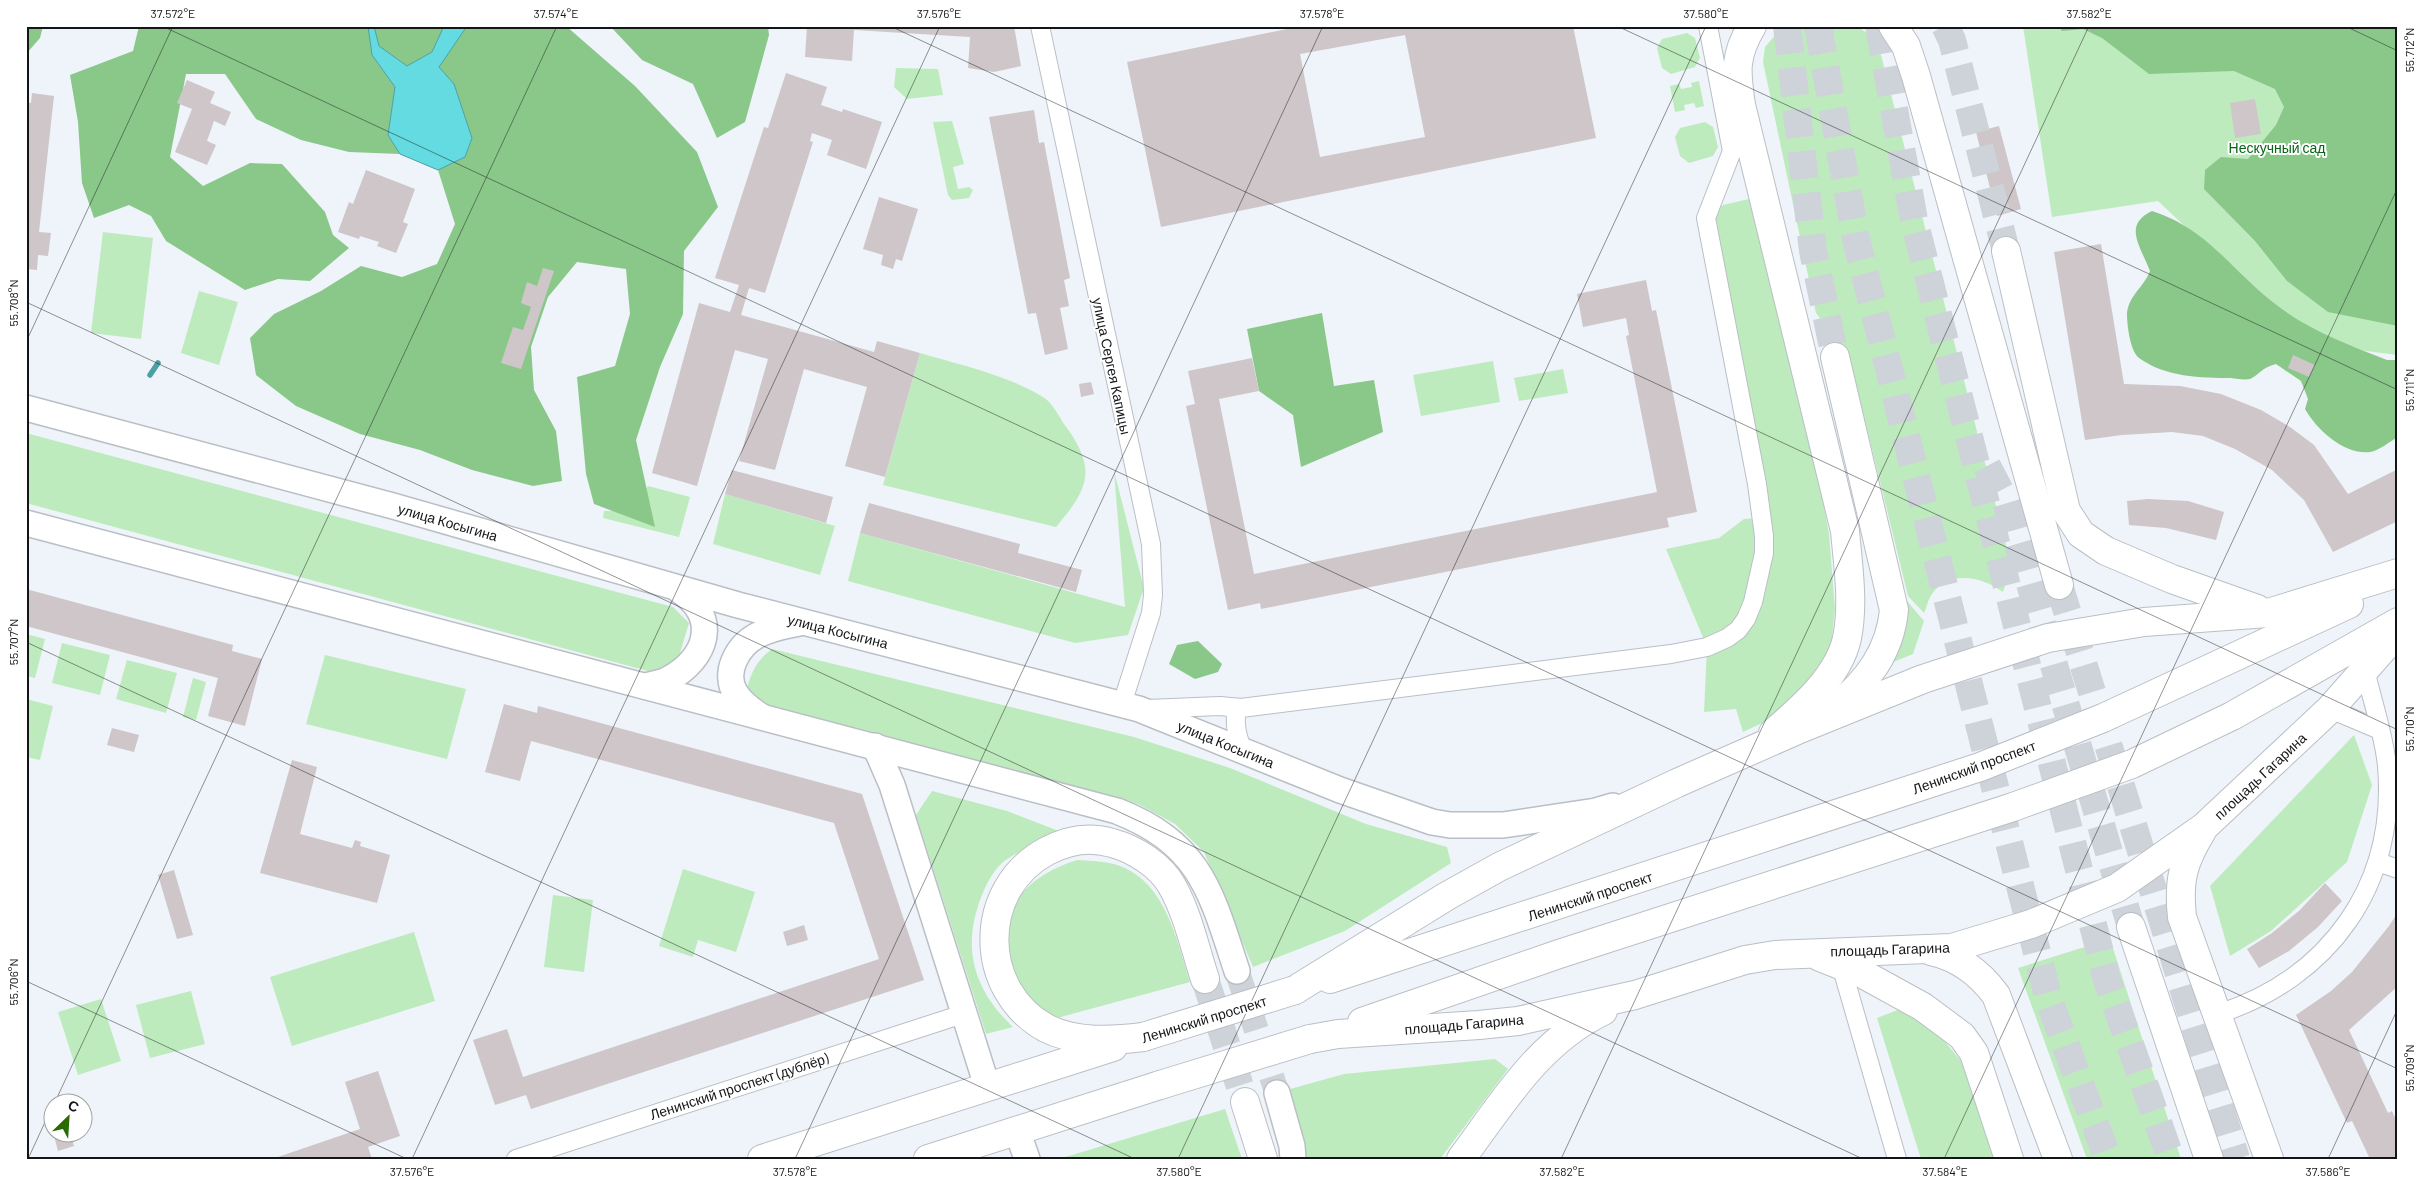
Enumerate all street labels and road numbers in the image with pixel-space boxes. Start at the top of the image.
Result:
street label: улица Сергея Капицы [1089,296,1135,436]
street label: улица Косыгина [396,500,500,544]
street label: улица Косыгина [786,610,890,652]
street label: улица Косыгина [1175,717,1277,771]
street label: площадь Гагарина [2210,729,2310,823]
street label: Ленинский проспект [1910,737,2039,797]
street label: Ленинский проспект [1526,868,1655,924]
street label: площадь Гагарина [1830,938,1950,960]
street label: Ленинский проспект [1139,992,1269,1046]
street label: площадь Гагарина [1404,1010,1524,1038]
street label: Ленинский проспект (дублёр) [648,1049,831,1123]

